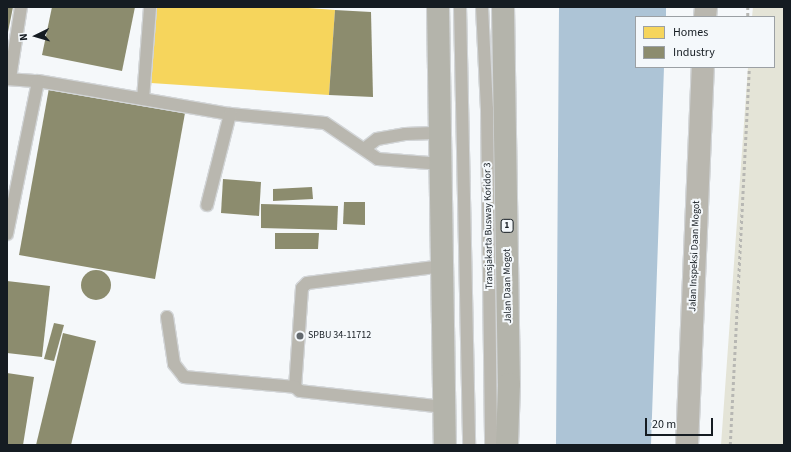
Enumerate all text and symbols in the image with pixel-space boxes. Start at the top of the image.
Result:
north arrow [16,16,56,56]
legend [635,16,775,68]
text: Homes [673,24,708,41]
text: N [16,33,31,41]
text: Industry [673,44,715,61]
street label: Transjakarta Busway Koridor 3 [482,163,496,289]
street label: Jalan Inspeksi Daan Mogot [687,200,703,312]
road number: 1 [500,219,514,233]
street label: Jalan Daan Mogot [501,248,515,324]
place label: SPBU 34-11712 [308,330,371,342]
marker: SPBU 34-11712 [295,331,305,341]
scale bar [647,410,715,436]
text: 20 m [652,416,676,433]

